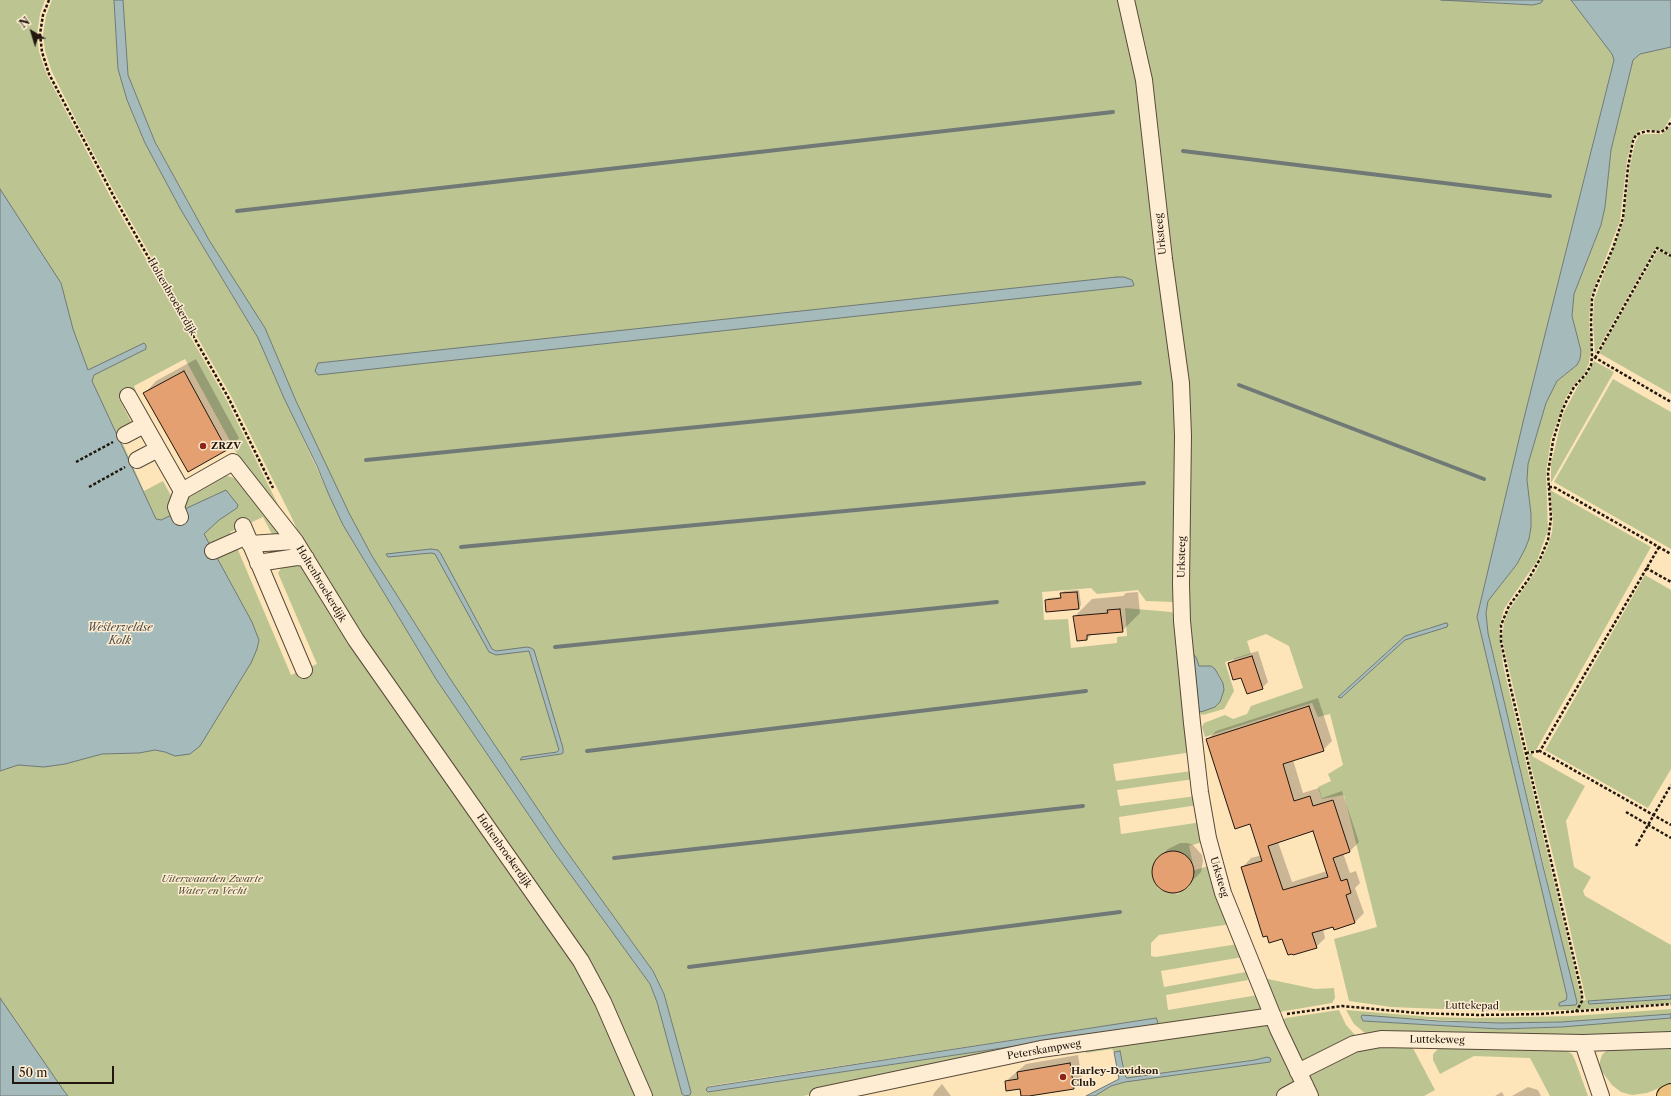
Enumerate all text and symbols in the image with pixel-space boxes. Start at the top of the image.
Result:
north arrow [12,12,52,52]
text: N [17,14,33,31]
street label: Urksteeg [1153,213,1169,255]
street label: Holtenbroekerdijk [145,256,199,338]
place label: ZRZV [211,440,241,452]
marker: ZRZV [198,441,208,451]
street label: Urksteeg [1176,536,1188,578]
street label: Holtenbroekerdijk [293,543,349,625]
water label: Westerveldse Kolk [88,621,152,647]
street label: Holtenbroekerdijk [474,812,534,890]
street label: Urksteeg [1207,855,1231,899]
park label: Uiterwaarden Zwarte Water en Vecht [161,873,263,896]
street label: Luttekepad [1445,1000,1499,1012]
street label: Luttekeweg [1409,1034,1465,1046]
street label: Peterskampweg [1006,1038,1082,1062]
scale bar [14,1058,116,1084]
text: 50 m [19,1065,48,1080]
place label: Harley-Davidson Club [1071,1065,1159,1088]
marker: Harley-Davidson Club [1058,1072,1068,1082]

